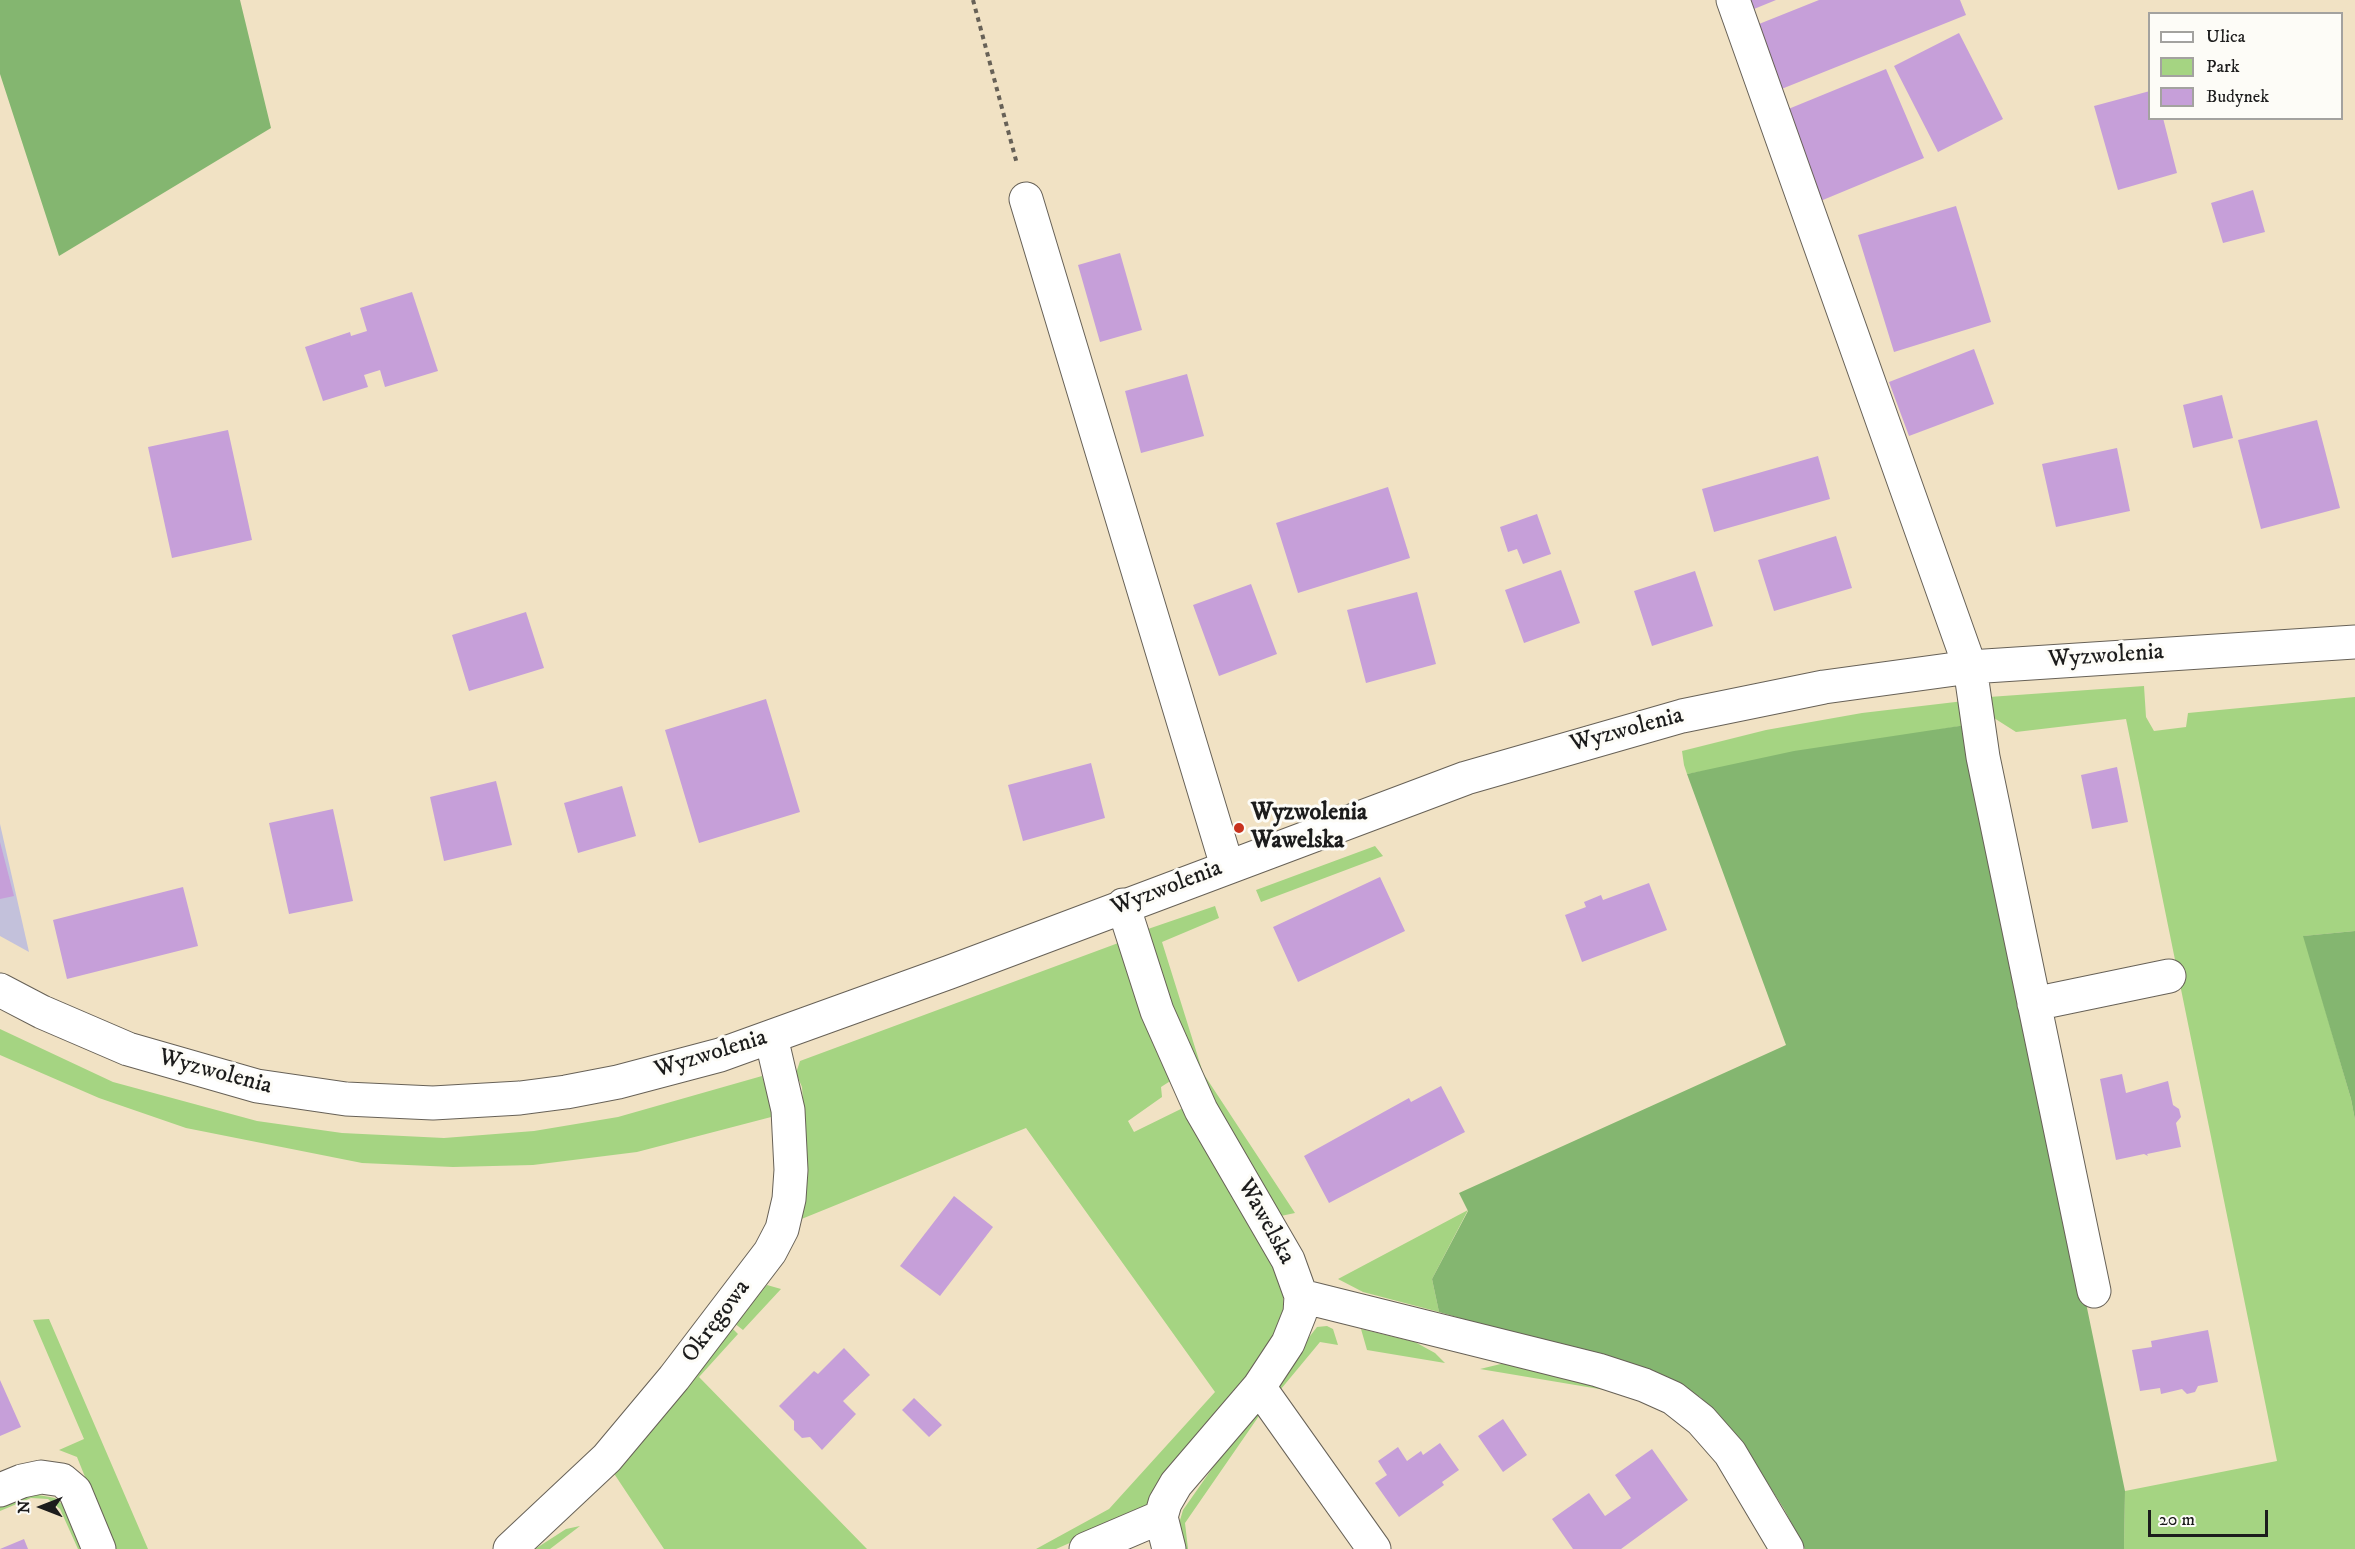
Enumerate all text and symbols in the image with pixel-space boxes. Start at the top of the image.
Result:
legend [2148,12,2343,120]
text: Ulica [2206,26,2245,48]
text: Park [2206,56,2240,78]
text: Budynek [2206,86,2269,108]
street label: Wyzwolenia [2047,639,2165,675]
street label: Wyzwolenia [1567,702,1687,760]
place label: Wyzwolenia Wawelska [1251,800,1367,856]
marker: Wyzwolenia Wawelska [1232,821,1246,835]
street label: Wyzwolenia [1108,855,1226,923]
street label: Wyzwolenia [651,1024,771,1086]
street label: Wyzwolenia [155,1044,275,1102]
street label: Wawelska [1230,1174,1300,1270]
street label: Okręgowa [676,1275,758,1369]
north arrow [12,1477,72,1537]
scale bar [2151,1498,2271,1536]
text: N [14,1500,34,1514]
text: 20 m [2159,1509,2195,1531]

